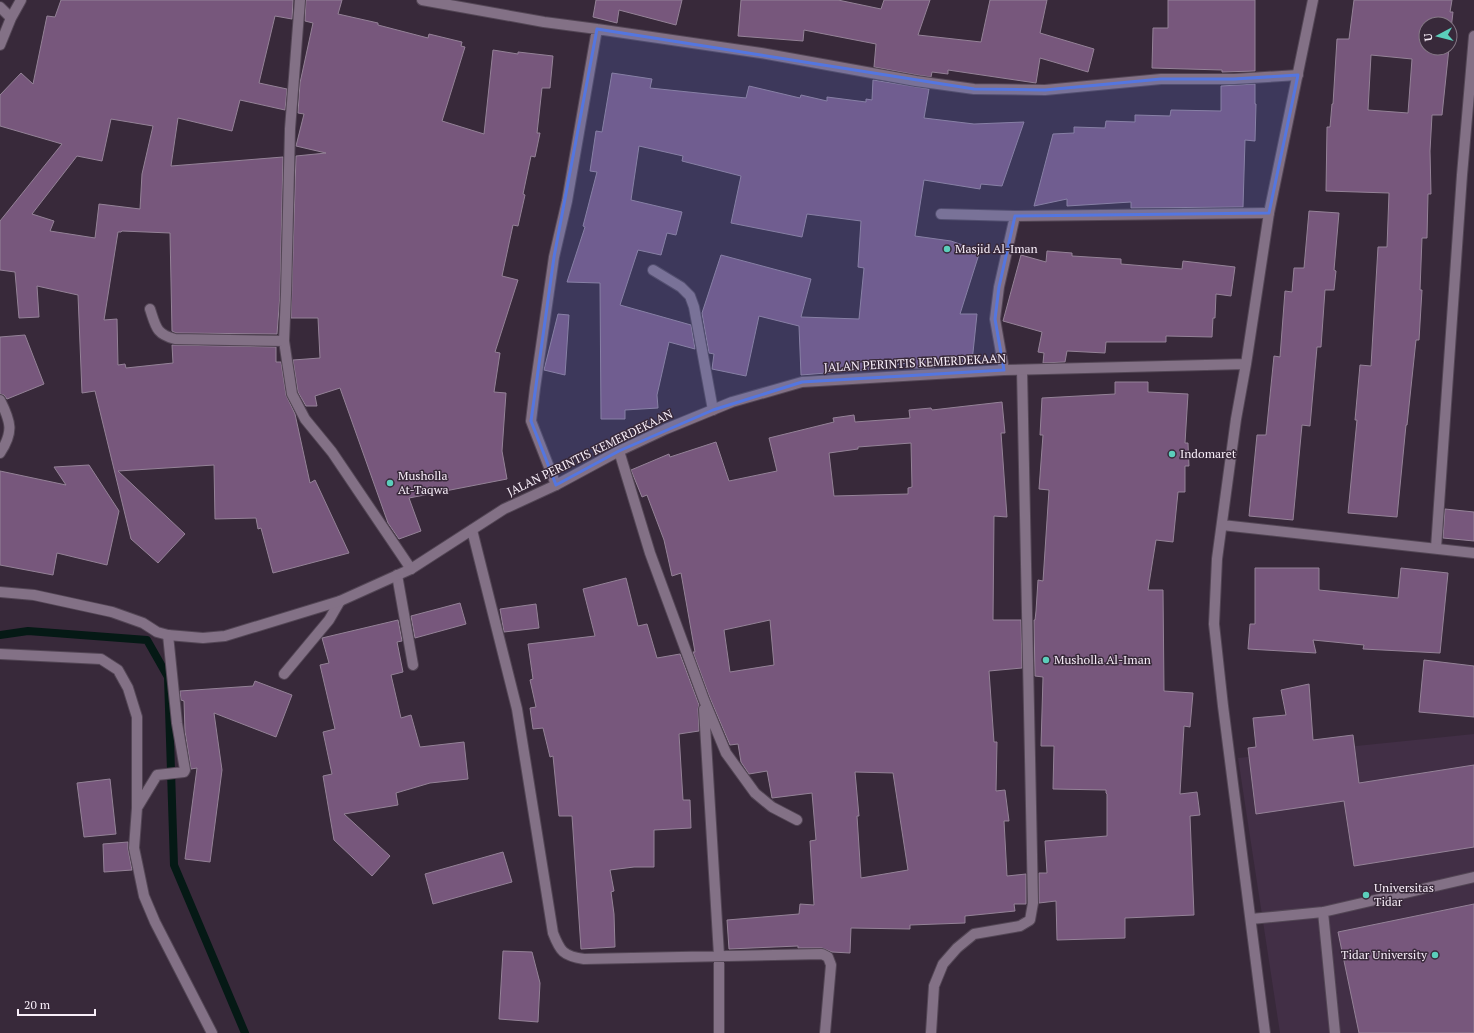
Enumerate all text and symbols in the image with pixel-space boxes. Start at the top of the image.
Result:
north arrow [1418,16,1458,56]
text: U [1421,32,1436,42]
place label: Masjid Al-Iman [955,241,1038,256]
marker: Masjid Al-Iman [942,244,952,254]
street label: JALAN PERINTIS KEMERDEKAAN [823,350,1007,375]
street label: JALAN PERINTIS KEMERDEKAAN [504,406,675,499]
place label: Indomaret [1180,446,1237,461]
marker: Indomaret [1167,449,1177,459]
place label: Musholla At-Taqwa [398,468,448,497]
marker: Musholla At-Taqwa [385,478,395,488]
place label: Musholla Al-Iman [1054,652,1151,667]
marker: Musholla Al-Iman [1041,655,1051,665]
place label: Universitas Tidar [1374,880,1434,909]
marker: Universitas Tidar [1361,890,1371,900]
place label: Tidar University [1341,947,1428,962]
marker: Tidar University [1430,950,1440,960]
scale bar [18,991,95,1017]
text: 20 m [24,997,51,1012]

